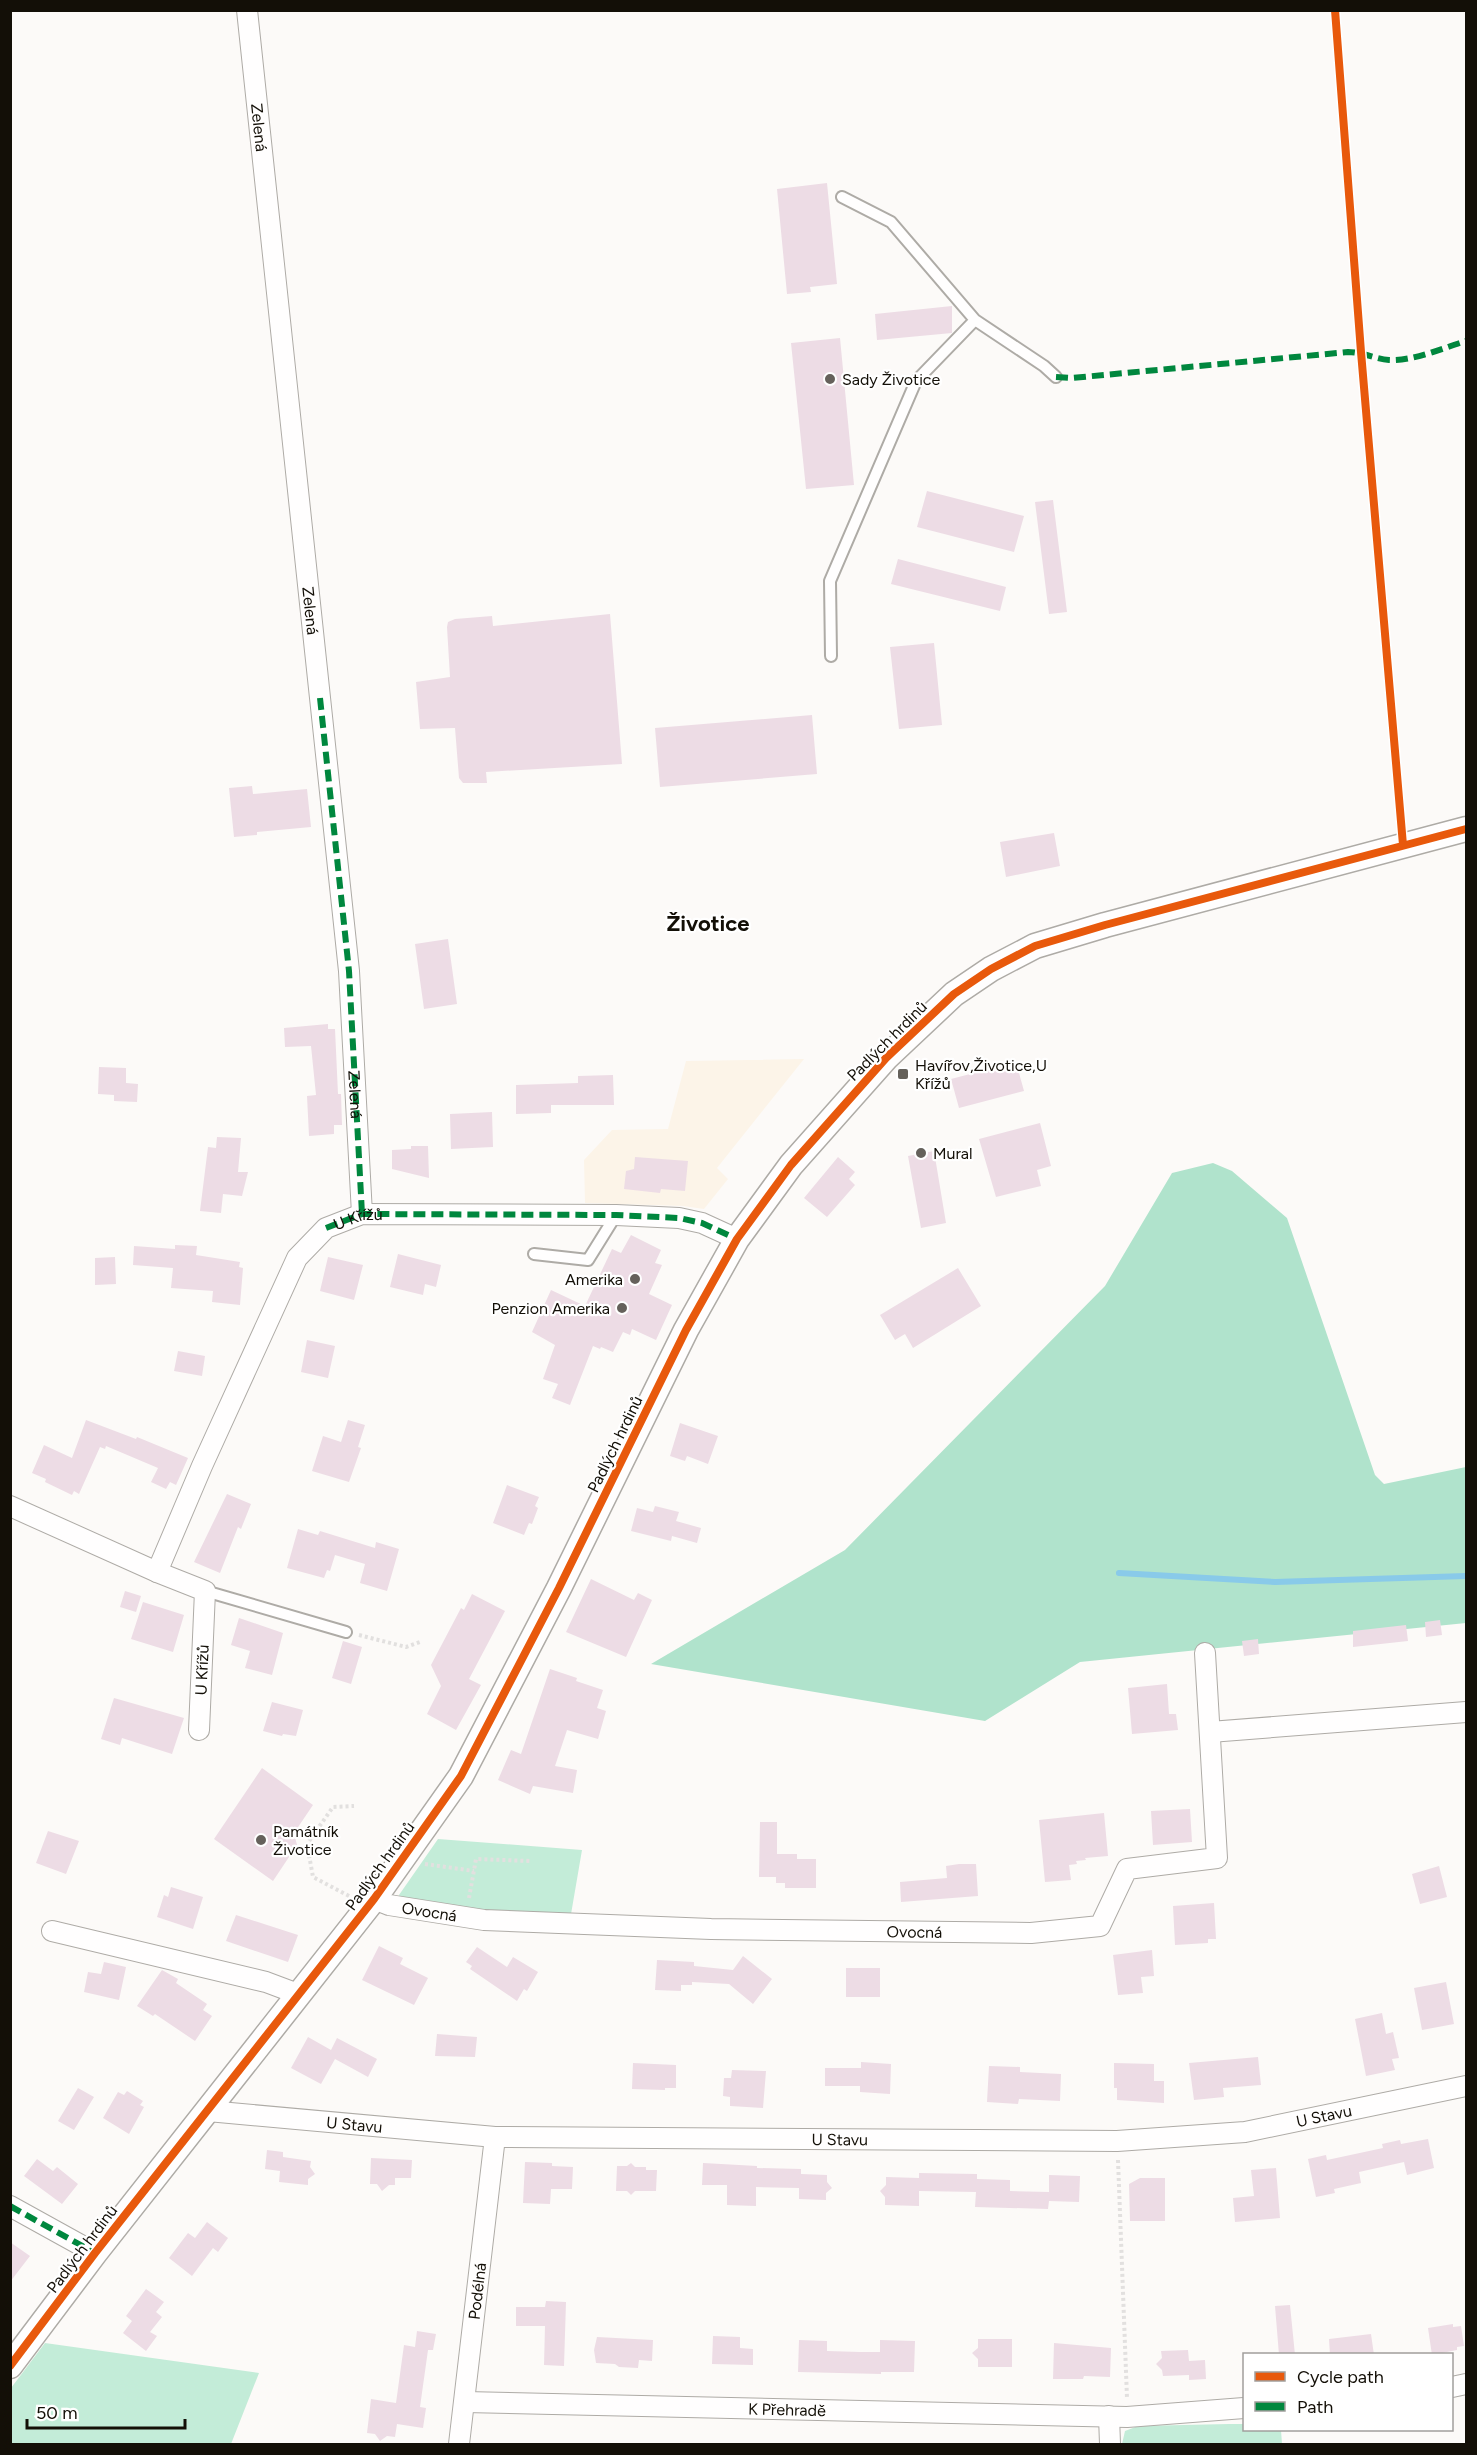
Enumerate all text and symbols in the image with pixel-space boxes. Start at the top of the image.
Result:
street label: Zelená [247,102,271,152]
place label: Sady Životice [842,370,941,389]
marker: Sady Životice [823,372,837,386]
street label: Zelená [299,586,323,636]
district label: Životice [666,910,750,937]
street label: Padlých hrdinů [843,997,931,1085]
place label: Havířov,Životice,U Křížů [915,1056,1047,1093]
marker: Havířov,Životice,U Křížů [896,1067,910,1081]
street label: Zelená [345,1070,366,1119]
place label: Mural [933,1144,973,1163]
marker: Mural [914,1146,928,1160]
street label: U Křížů [331,1205,383,1234]
place label: Amerika [565,1270,623,1289]
marker: Amerika [628,1272,642,1286]
place label: Penzion Amerika [491,1299,610,1318]
marker: Penzion Amerika [615,1301,629,1315]
street label: Padlých hrdinů [583,1393,647,1495]
street label: U Křížů [191,1644,213,1696]
street label: Padlých hrdinů [341,1818,419,1914]
place label: Památník Životice [273,1822,339,1859]
marker: Památník Životice [254,1833,268,1847]
street label: Ovocná [400,1898,458,1925]
street label: Ovocná [887,1922,942,1941]
street label: U Stavu [1294,2101,1353,2131]
street label: U Stavu [325,2112,383,2136]
street label: U Stavu [812,2130,868,2149]
street label: Padlých hrdinů [43,2201,121,2297]
street label: Podélná [464,2262,490,2321]
legend [1243,2353,1453,2431]
text: Cycle path [1297,2366,1384,2388]
scale bar [27,2392,184,2430]
text: Path [1297,2396,1333,2418]
street label: K Přehradě [748,2399,826,2420]
text: 50 m [36,2402,78,2424]

